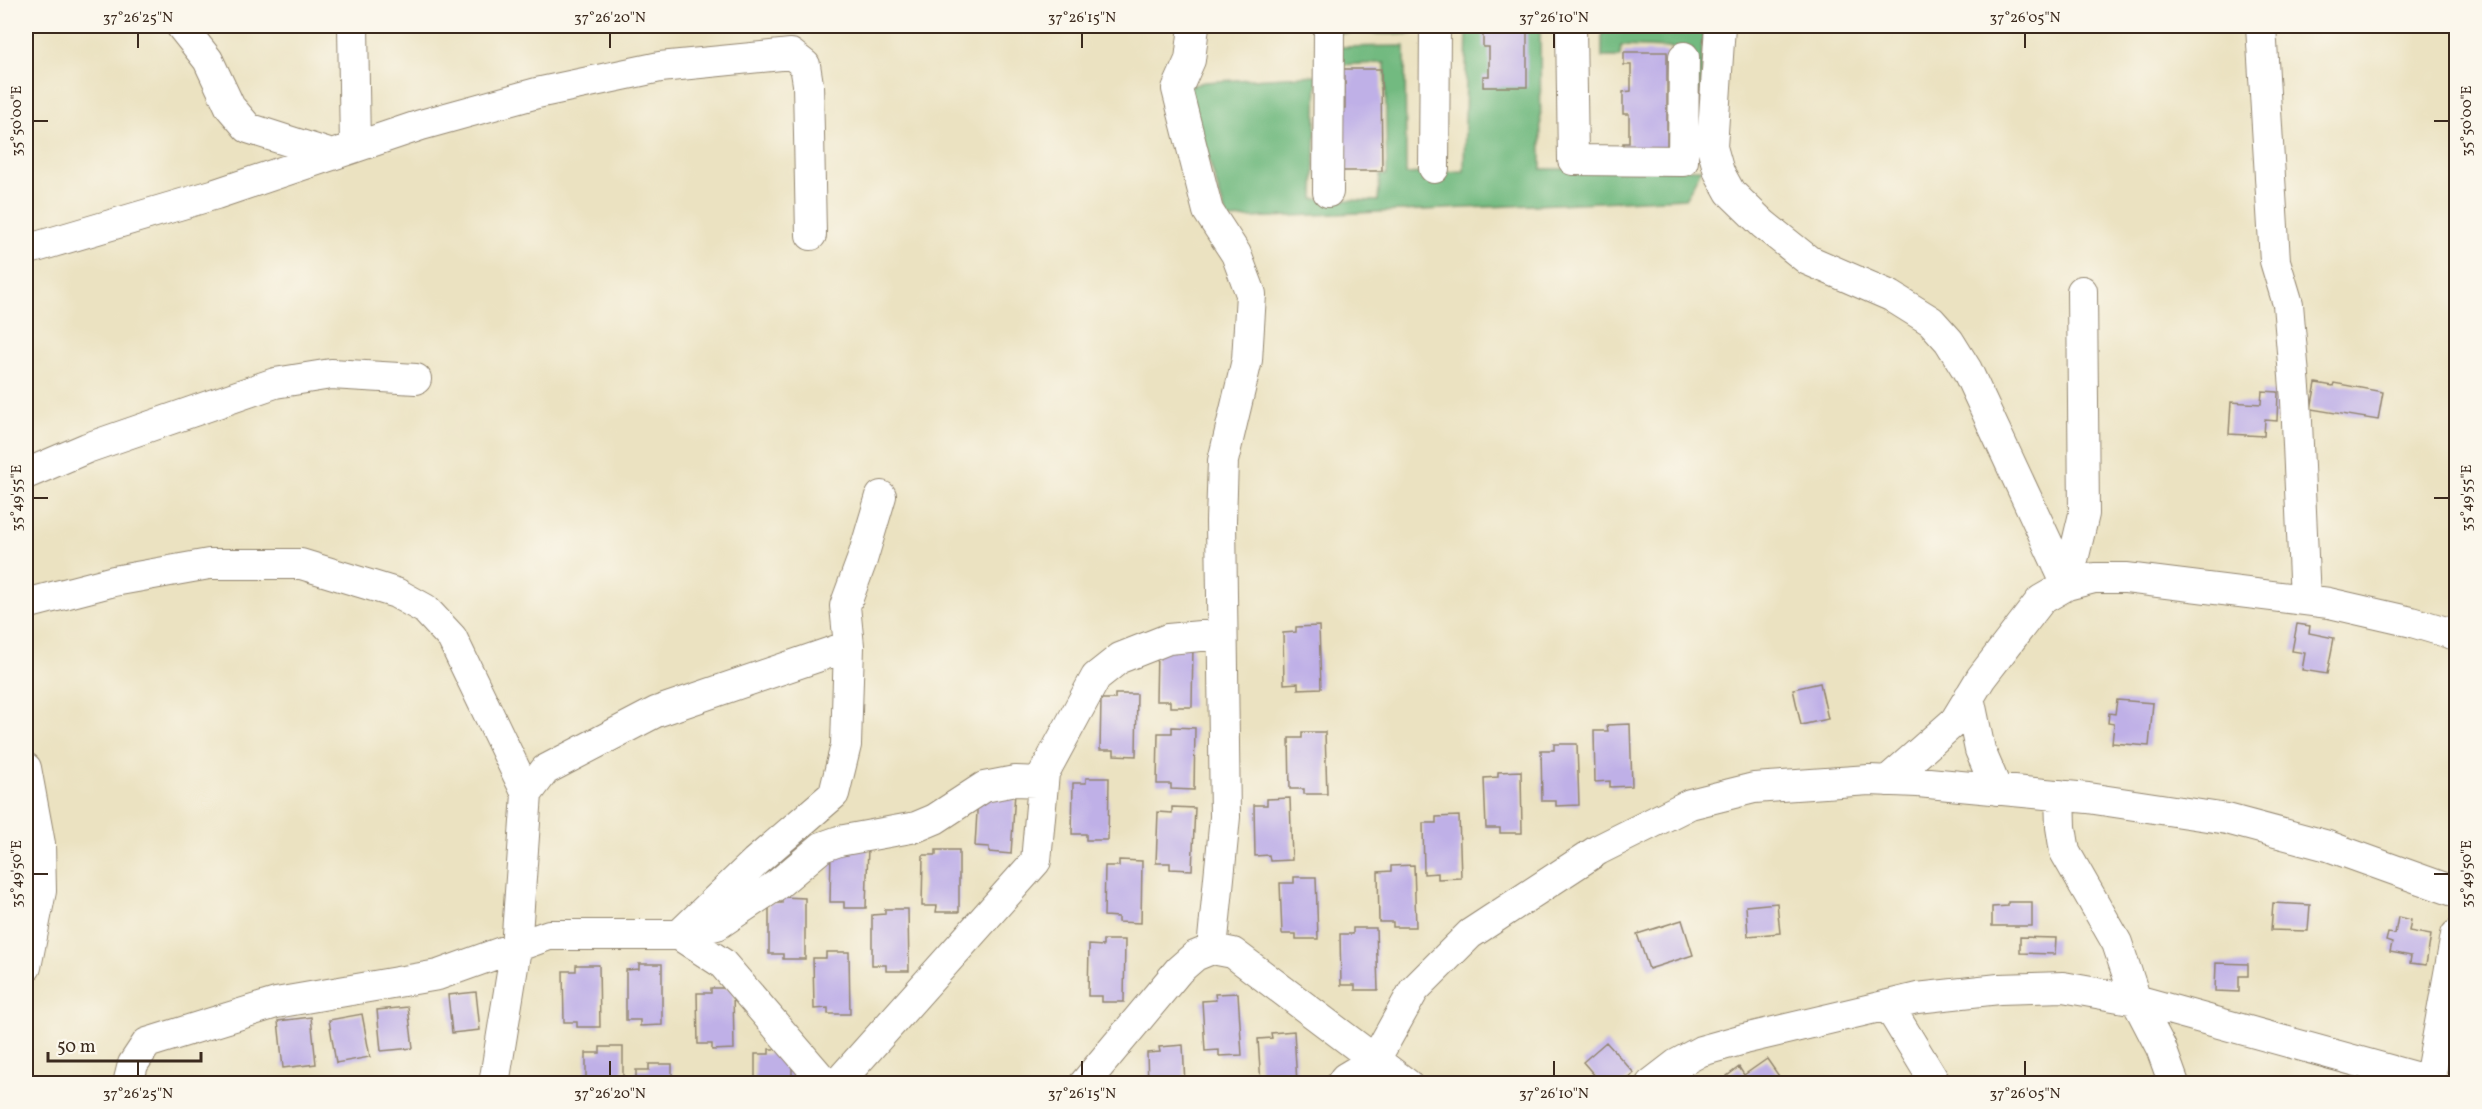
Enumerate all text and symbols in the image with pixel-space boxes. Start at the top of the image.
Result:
text: 37°26'25"N [103,8,173,29]
text: 37°26'20"N [574,8,646,29]
text: 37°26'15"N [1048,8,1116,29]
text: 37°26'10"N [1519,8,1589,29]
text: 37°26'05"N [1989,8,2061,29]
text: 35°50'00"E [7,85,28,157]
text: 35°50'00"E [2457,85,2478,157]
text: 35°49'55"E [7,465,28,531]
text: 35°49'55"E [2457,465,2478,531]
text: 35°49'50"E [7,840,28,908]
text: 35°49'50"E [2457,840,2478,908]
scale bar [48,1025,201,1063]
text: 50 m [57,1035,96,1060]
text: 37°26'25"N [103,1084,173,1105]
text: 37°26'20"N [574,1084,646,1105]
text: 37°26'15"N [1048,1084,1116,1105]
text: 37°26'10"N [1519,1084,1589,1105]
text: 37°26'05"N [1989,1084,2061,1105]

